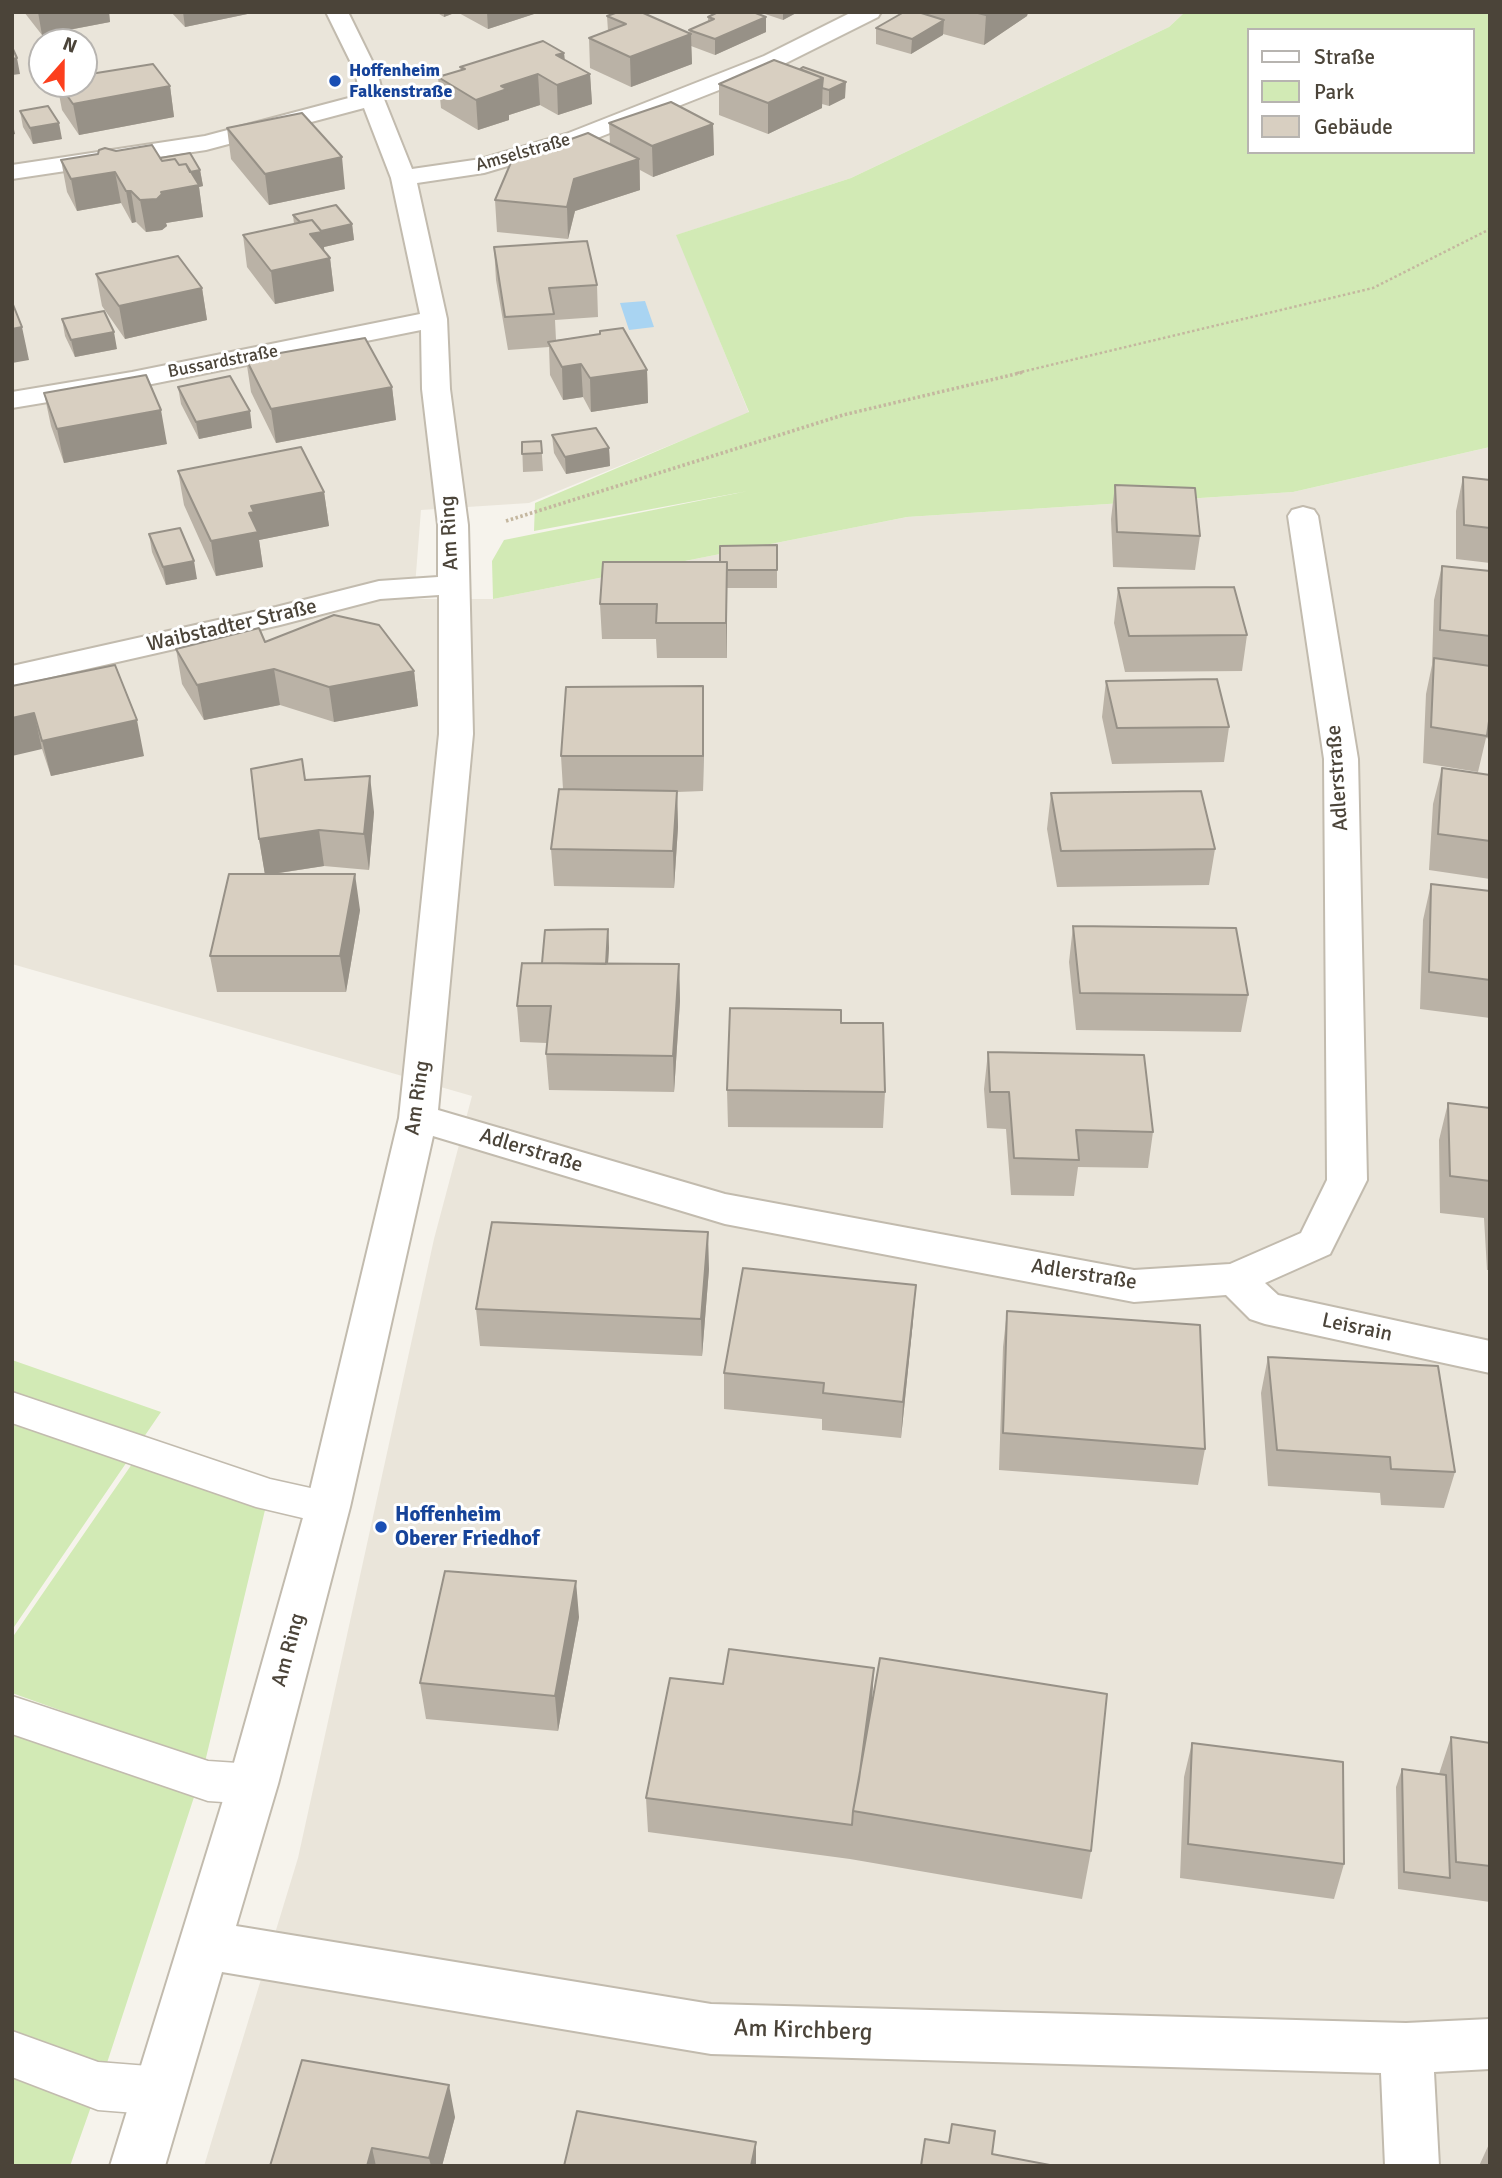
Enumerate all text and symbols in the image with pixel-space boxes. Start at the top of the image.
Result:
north arrow [28,28,98,98]
legend [1246,28,1474,154]
text: N [59,32,80,59]
text: Straße [1314,44,1375,70]
place label: Hoffenheim Falkenstraße [349,60,452,102]
marker: Hoffenheim Falkenstraße [327,73,343,89]
text: Park [1314,79,1354,105]
text: Gebäude [1314,114,1393,140]
street label: Amselstraße [473,129,573,177]
street label: Bussardstraße [166,341,280,383]
street label: Am Ring [435,495,465,571]
street label: Waibstadter Straße [145,594,319,658]
street label: Adlerstraße [1322,724,1354,832]
street label: Am Ring [400,1059,436,1137]
street label: Adlerstraße [476,1123,586,1179]
street label: Adlerstraße [1029,1254,1139,1296]
street label: Leisrain [1320,1308,1394,1348]
place label: Hoffenheim Oberer Friedhof [395,1502,539,1552]
marker: Hoffenheim Oberer Friedhof [373,1519,389,1535]
street label: Am Ring [267,1610,311,1690]
street label: Am Kirchberg [733,2014,873,2048]

